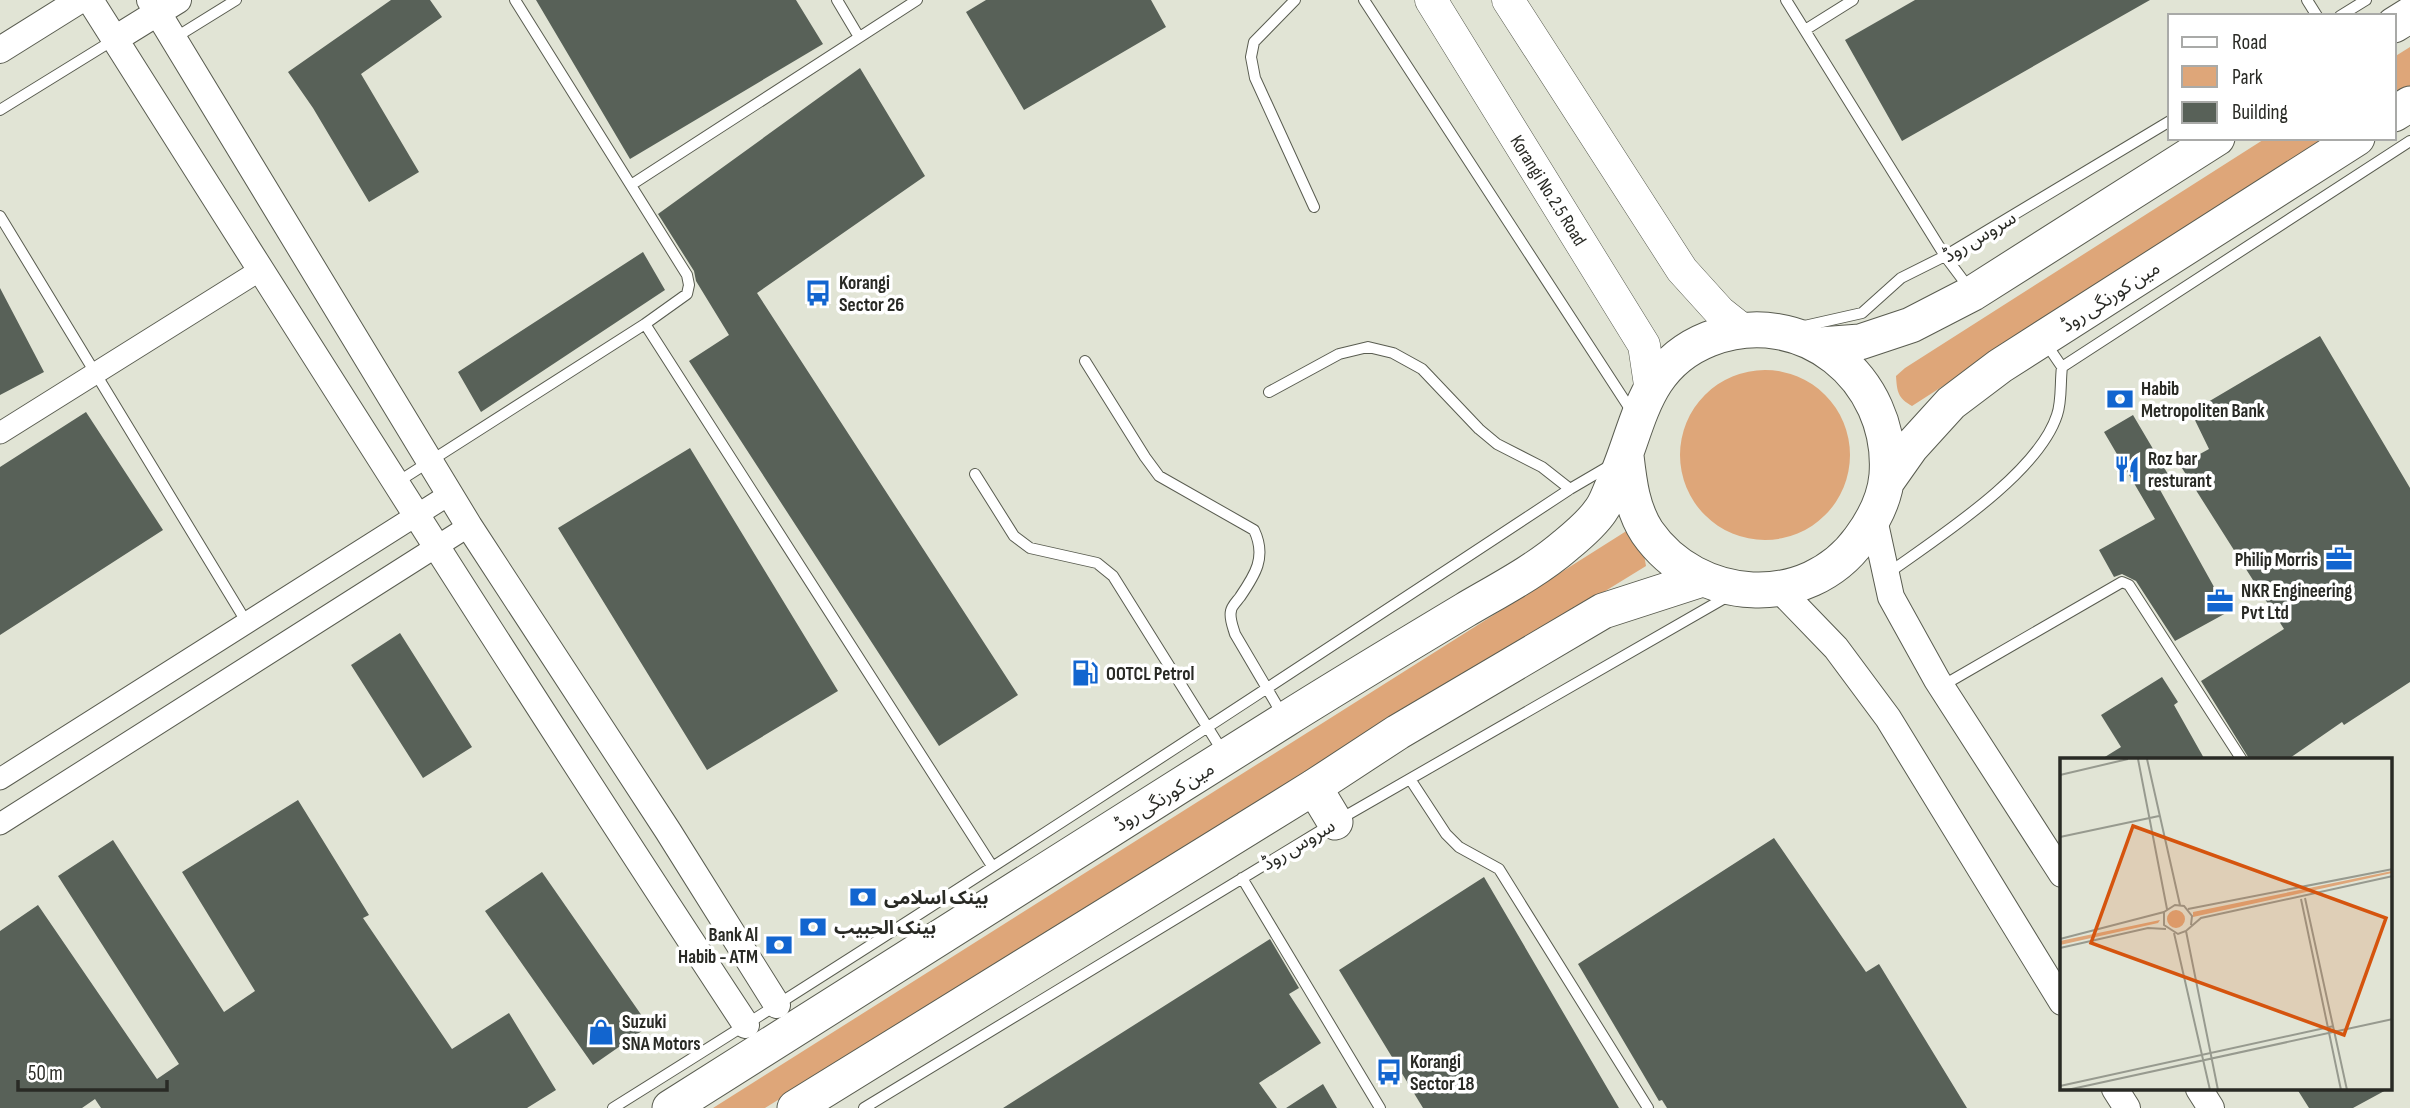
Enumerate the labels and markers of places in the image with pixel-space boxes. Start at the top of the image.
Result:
place label: Korangi Sector 26 [839,272,904,317]
bus stop icon: Korangi Sector 26 [803,278,833,308]
place label: Habib Metropoliten Bank [2141,378,2265,423]
bank icon: Habib Metropoliten Bank [2105,384,2135,414]
place label: Roz bar resturant [2148,448,2212,493]
restaurant icon: Roz bar resturant [2112,454,2142,484]
office icon: Philip Morris [2324,544,2354,574]
place label: Philip Morris [2235,549,2318,572]
place label: NKR Engineering Pvt Ltd [2241,580,2352,625]
office icon: NKR Engineering Pvt Ltd [2205,586,2235,616]
fuel station icon: OOTCL Petrol [1070,658,1100,688]
place label: OOTCL Petrol [1106,663,1194,686]
bank icon: بینک اسلامی [848,882,878,912]
place label: بینک اسلامی [884,887,989,910]
bank icon: بينک الحبيب [798,912,828,942]
place label: بينک الحبيب [834,917,936,940]
place label: Bank Al Habib - ATM [678,924,758,969]
bank icon: Bank Al Habib - ATM [764,930,794,960]
place label: Suzuki SNA Motors [622,1011,701,1056]
shop icon: Suzuki SNA Motors [586,1017,616,1047]
place label: Korangi Sector 18 [1410,1051,1474,1096]
bus stop icon: Korangi Sector 18 [1374,1057,1404,1087]

